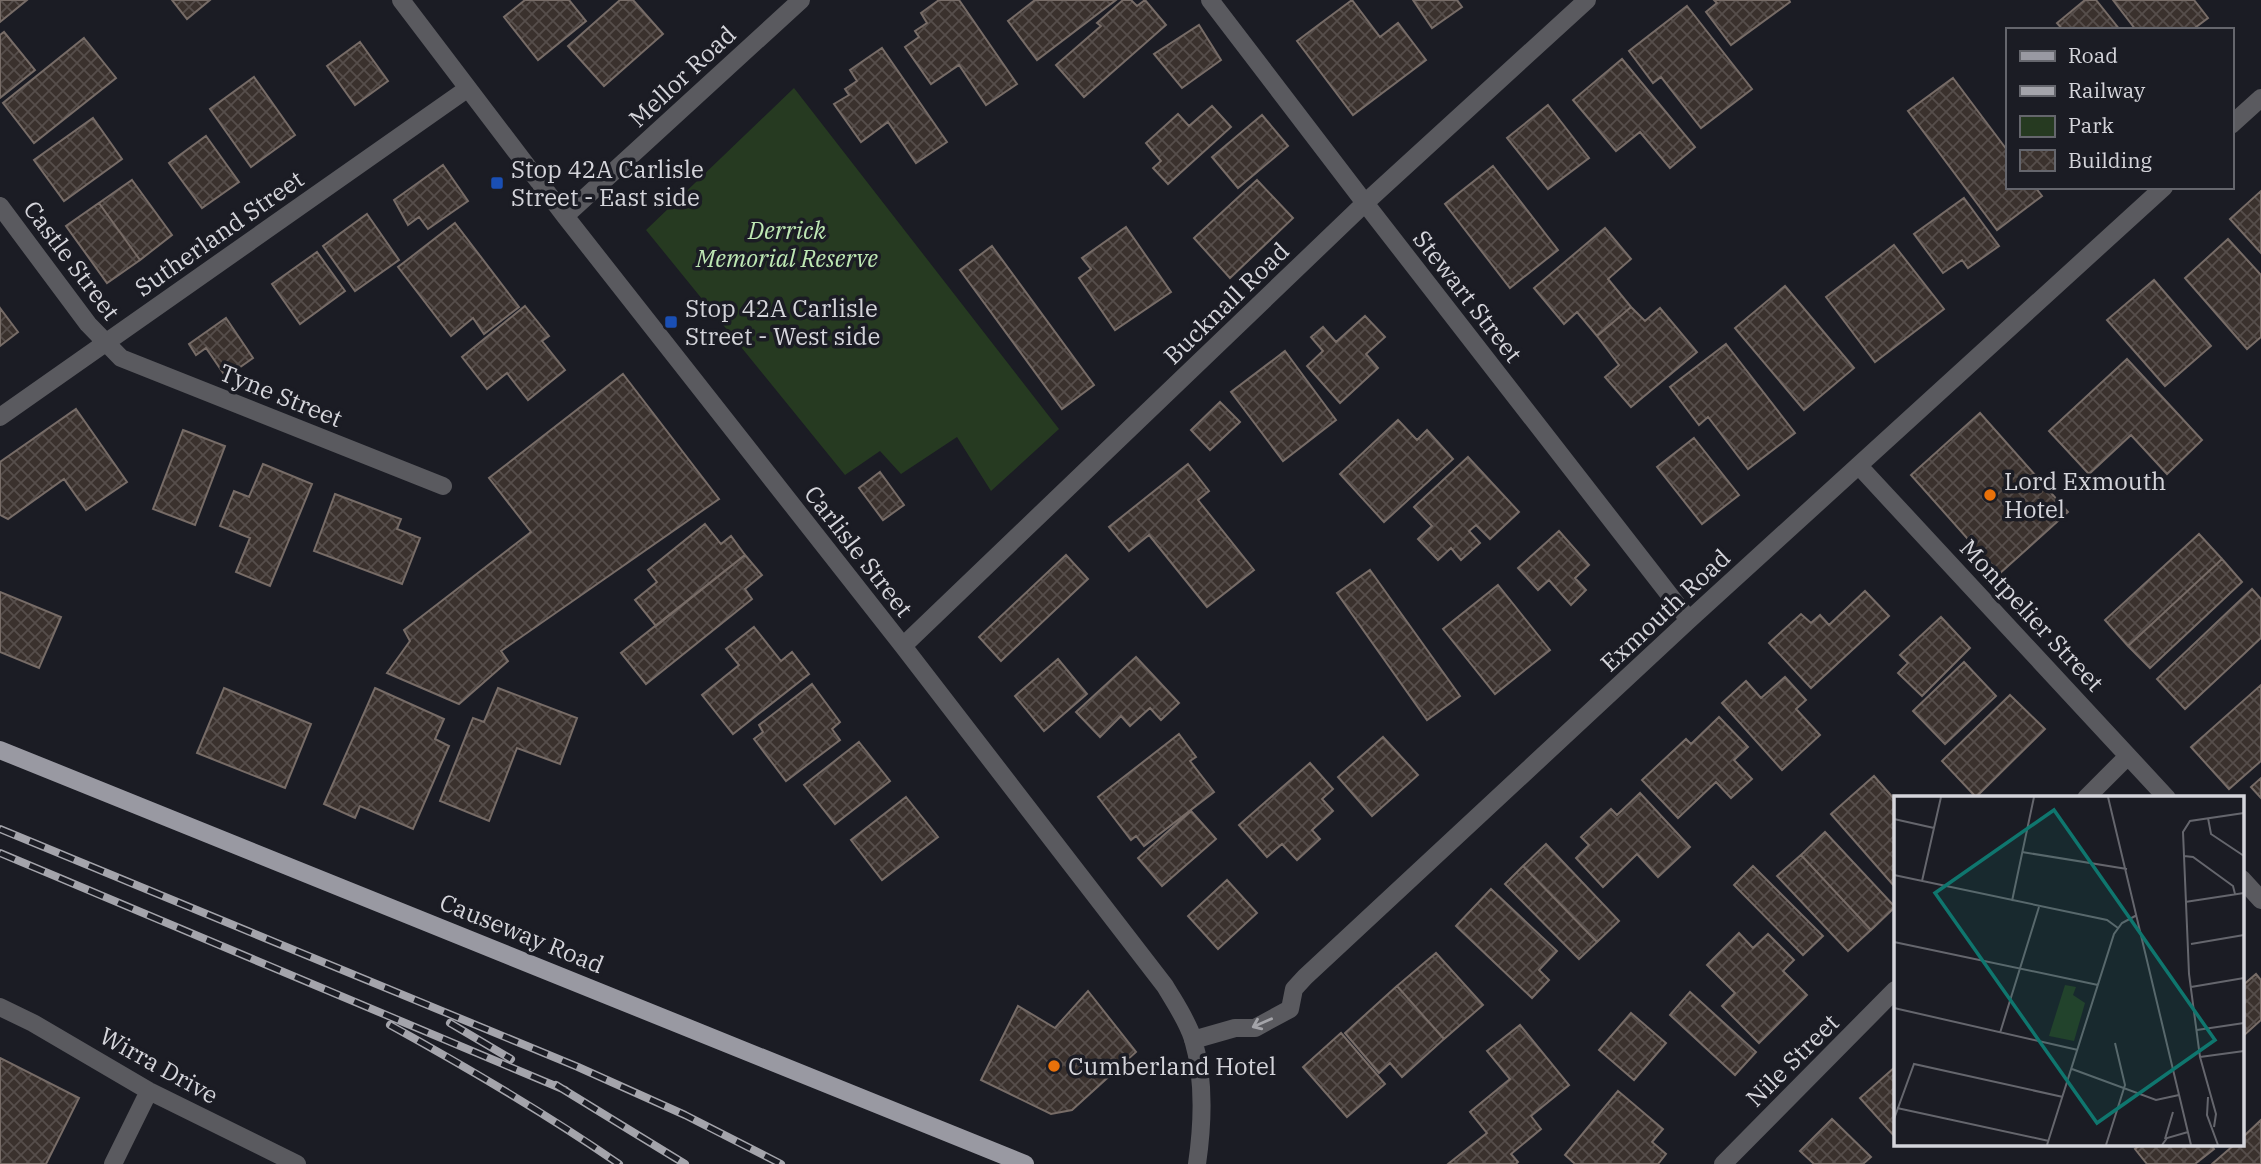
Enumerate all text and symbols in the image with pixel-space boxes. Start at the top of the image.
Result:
street label: Mellor Road [622,18,742,134]
legend [2006,28,2233,189]
text: Road [2068,41,2118,69]
text: Railway [2068,76,2146,104]
text: Park [2068,111,2115,139]
text: Building [2068,146,2153,174]
place label: Stop 42A Carlisle Street - East side [511,153,704,213]
street label: Sutherland Street [128,163,310,303]
marker: Stop 42A Carlisle Street - East side [489,175,505,191]
street label: Castle Street [17,194,127,326]
park label: Derrick Memorial Reserve [695,214,878,274]
street label: Stewart Street [1406,223,1530,369]
street label: Bucknall Road [1156,235,1296,371]
place label: Stop 42A Carlisle Street - West side [685,292,880,352]
marker: Stop 42A Carlisle Street - West side [663,314,679,330]
street label: Tyne Street [215,356,347,434]
place label: Lord Exmouth Hotel [2004,465,2166,525]
street label: Carlisle Street [798,479,920,623]
marker: Lord Exmouth Hotel [1982,487,1998,503]
street label: Montpelier Street [1953,532,2111,698]
street label: Exmouth Road [1593,542,1737,678]
inset map [1894,796,2244,1146]
street label: Causeway Road [435,885,609,981]
street label: Nile Street [1739,1007,1845,1113]
one-way arrow [1252,1017,1274,1030]
street label: Wirra Drive [94,1019,224,1111]
place label: Cumberland Hotel [1068,1050,1276,1082]
marker: Cumberland Hotel [1046,1058,1062,1074]

